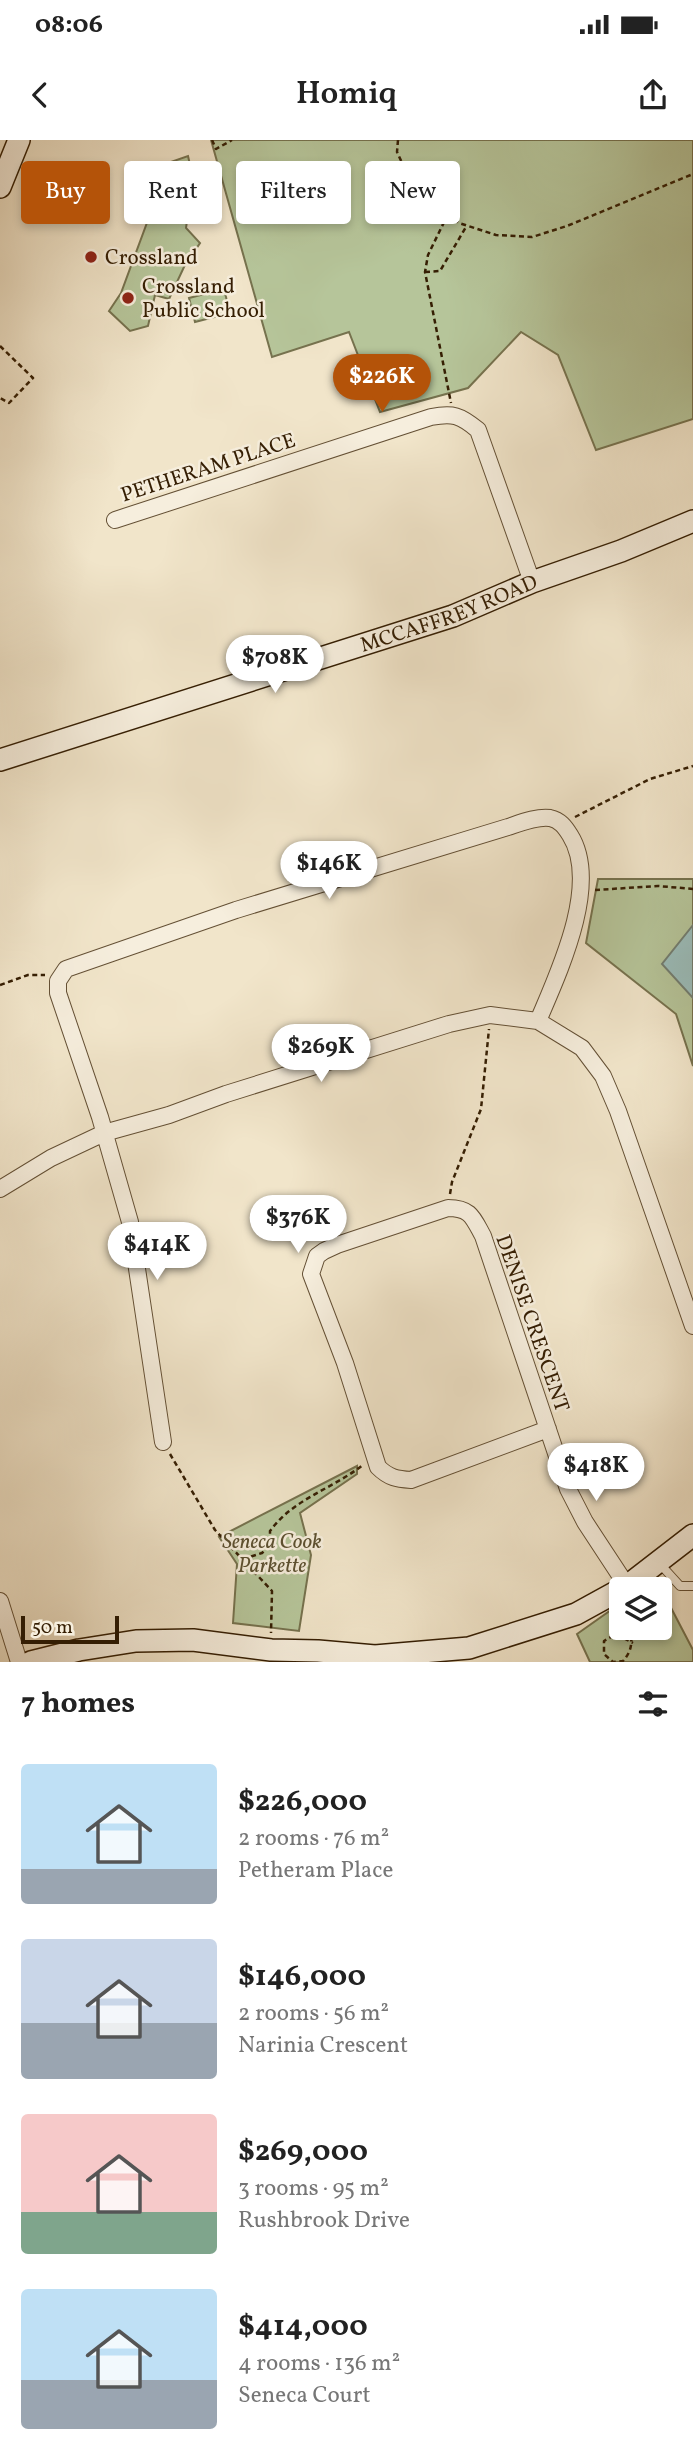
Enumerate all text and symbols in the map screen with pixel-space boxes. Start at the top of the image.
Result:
text: 08:06 [35,7,103,43]
text: Homiq [296,73,397,117]
icon: back [21,76,59,114]
icon: share [634,76,672,114]
chip: Buy [21,161,110,224]
chip: Rent [124,161,222,224]
chip: Filters [236,161,351,224]
chip: New [365,161,460,224]
place label: Crossland [105,244,198,273]
marker: Crossland [83,249,99,265]
place label: Crossland Public School [142,273,265,326]
marker: Crossland Public School [120,290,136,306]
pin: $226K [333,355,431,414]
text: $226K [349,361,415,393]
street label: PETHERAM PLACE [117,426,300,510]
street label: MCCAFFREY ROAD [357,568,542,661]
pin: $708K [226,636,324,695]
text: $708K [242,642,308,674]
pin: $146K [280,842,378,901]
text: $146K [296,848,362,880]
pin: $269K [272,1024,370,1084]
text: $269K [288,1031,354,1063]
pin: $376K [249,1196,347,1255]
text: $376K [266,1202,330,1234]
pin: $414K [108,1222,206,1282]
text: $414K [124,1229,190,1261]
street label: DENISE CRESCENT [488,1231,576,1416]
pin: $418K [547,1444,645,1503]
text: $418K [563,1450,629,1482]
park label: Seneca Cook Parkette [222,1528,322,1581]
map controls [609,1577,672,1640]
button: layers [609,1577,672,1640]
scale bar [21,1613,119,1645]
text: 50 m [32,1615,73,1641]
text: 7 homes [21,1683,135,1725]
icon: filters [634,1685,672,1723]
text: $226,000 [238,1781,367,1823]
icon: home [77,1792,161,1876]
text: 2 rooms · 76 m² [238,1823,389,1855]
text: Petheram Place [238,1855,393,1887]
text: $146,000 [238,1956,366,1998]
icon: home [77,1967,161,2051]
text: 2 rooms · 56 m² [238,1998,389,2030]
text: Narinia Crescent [238,2030,408,2062]
text: $269,000 [238,2131,368,2173]
icon: home [77,2142,161,2226]
text: 3 rooms · 95 m² [238,2173,389,2205]
text: Rushbrook Drive [238,2205,410,2237]
text: $414,000 [238,2306,368,2348]
icon: home [77,2317,161,2401]
text: 4 rooms · 136 m² [238,2348,400,2380]
text: Seneca Court [238,2380,371,2412]

